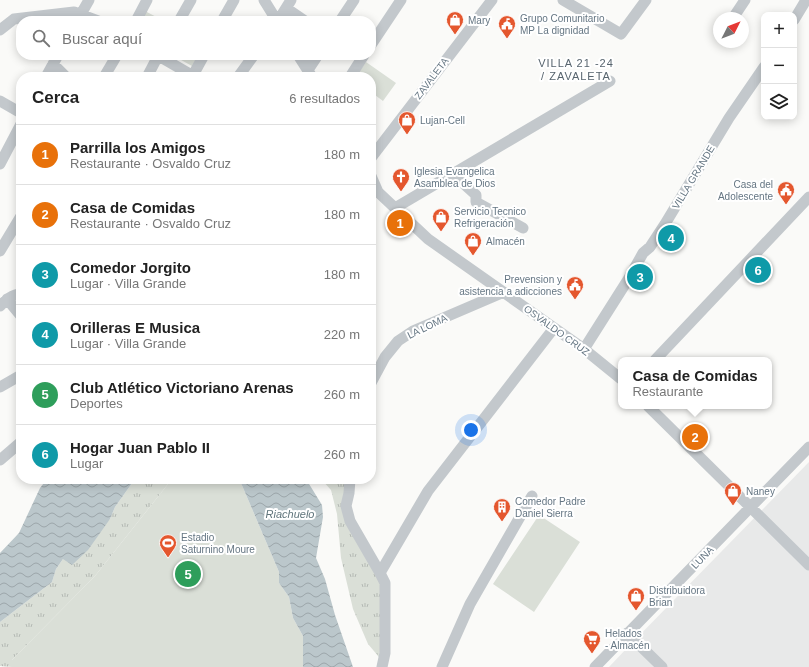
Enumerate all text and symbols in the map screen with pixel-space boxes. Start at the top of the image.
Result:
shop icon: Mary [445,10,465,35]
north arrow [713,12,749,48]
map controls [761,12,797,120]
button: + [761,12,797,48]
place label: Grupo Comunitario MP La dignidad [520,13,605,36]
public building icon: Grupo Comunitario MP La dignidad [497,14,517,39]
place label: Mary [468,15,490,26]
search box [16,16,376,60]
icon: search [30,27,52,49]
text: Buscar aquí [62,30,142,47]
button: − [761,48,797,84]
street label: ZAVALETA [412,55,451,101]
district label: VILLA 21 -24 / ZAVALETA [538,57,614,82]
button: layers [761,84,797,120]
text: Cerca [32,88,79,107]
text: 6 resultados [289,91,360,106]
shop icon: Lujan-Cell [397,110,417,135]
place label: Lujan-Cell [420,115,465,126]
text: Parrilla los Amigos [70,139,205,156]
street label: VILLA GRANDE [670,143,717,211]
text: 1 [41,147,49,162]
text: 180 m [324,147,360,162]
text: Restaurante · Osvaldo Cruz [70,156,231,171]
place label: Iglesia Evangelica Asamblea de Dios [414,166,495,189]
church icon: Iglesia Evangelica Asamblea de Dios [391,167,411,192]
place label: Casa del Adolescente [718,179,773,202]
public building icon: Casa del Adolescente [776,180,796,205]
text: Casa de Comidas [70,199,195,216]
place label: Servicio Tecnico Refrigeración [454,206,527,229]
text: 2 [41,207,49,222]
text: 180 m [324,207,360,222]
shop icon: Servicio Tecnico Refrigeración [431,207,451,232]
pin: 1 [387,208,413,238]
text: Restaurante · Osvaldo Cruz [70,216,231,231]
pin: 4 [658,223,684,253]
shop icon: Almacén [463,231,483,256]
place label: Almacén [486,236,525,247]
pin: 6 [745,255,771,285]
text: Comedor Jorgito [70,259,191,276]
pin: 3 [627,262,653,292]
text: 3 [41,267,49,282]
text: 180 m [324,267,360,282]
place label: Prevension y asistencia a adicciones [459,274,562,297]
public building icon: Prevension y asistencia a adicciones [565,275,585,300]
text: Lugar · Villa Grande [70,276,186,291]
street label: OSVALDO CRUZ [522,303,592,358]
street label: LA LOMA [406,312,449,341]
text: Orilleras E Musica [70,319,200,336]
text: 4 [41,327,49,342]
text: 220 m [324,327,360,342]
text: Lugar · Villa Grande [70,336,186,351]
popup [618,357,772,409]
text: Casa de Comidas [632,367,758,384]
text: Club Atlético Victoriano Arenas [70,379,294,396]
text: Restaurante [632,384,703,399]
text: 5 [41,387,49,402]
text: 260 m [324,387,360,402]
text: Deportes [70,396,123,411]
your location [461,420,481,440]
pin: 2 [682,422,708,452]
text: Hogar Juan Pablo II [70,439,210,456]
text: 6 [41,447,49,462]
text: 260 m [324,447,360,462]
text: Lugar [70,456,103,471]
shop icon: Naney [723,481,743,506]
place label: Naney [746,486,775,497]
place label: Comedor Padre Daniel Sierra [515,496,586,519]
building icon: Comedor Padre Daniel Sierra [492,497,512,522]
water label: Riachuelo [266,508,314,520]
place label: Estadio Saturnino Moure [181,532,255,555]
sports icon: Estadio Saturnino Moure [158,533,178,558]
street label: LUNA [689,544,716,571]
pin: 5 [175,559,201,589]
place label: Distribuidora Brian [649,585,706,608]
shop icon: Distribuidora Brian [626,586,646,611]
place label: Helados - Almacén [605,628,649,651]
supermarket icon: Helados - Almacén [582,629,602,654]

